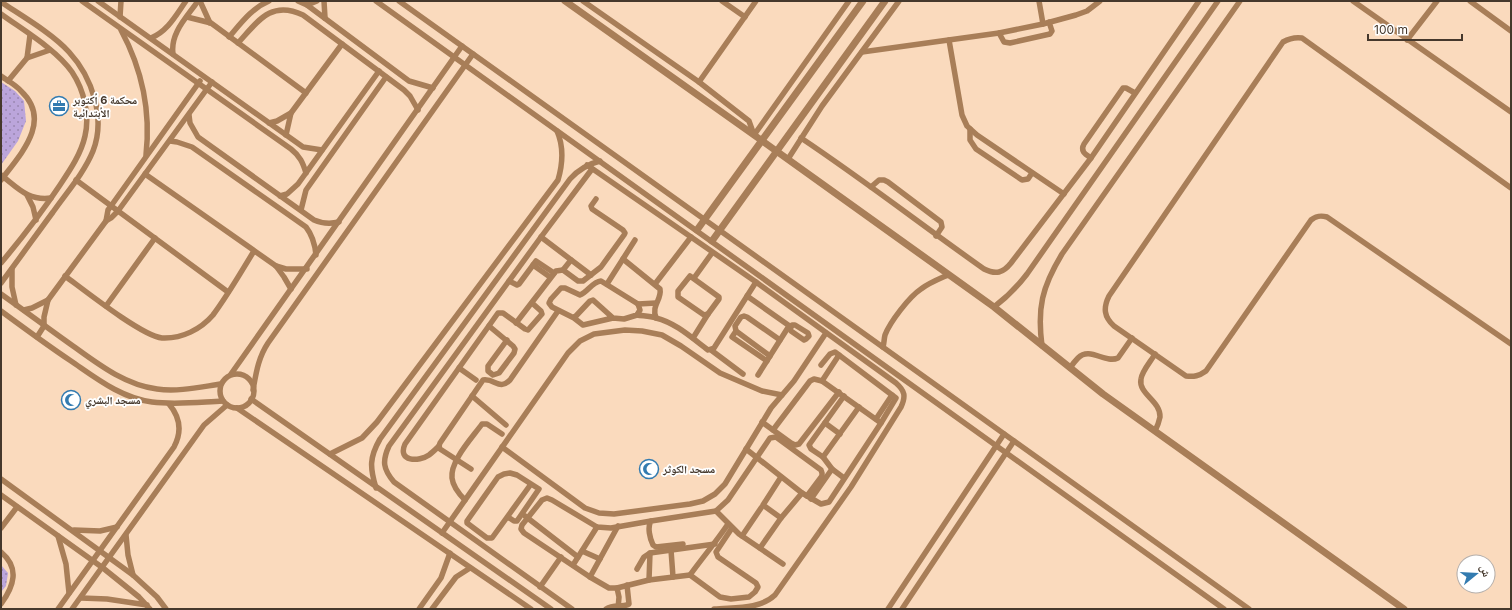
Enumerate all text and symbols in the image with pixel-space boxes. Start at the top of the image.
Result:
scale bar [1368,16,1462,42]
text: 100 m [1374,22,1408,37]
place label: محكمة 6 أكتوبر الأبتدائية [72,93,137,120]
office icon: محكمة 6 أكتوبر الأبتدائية [48,95,70,117]
mosque icon: مسجد البشري [60,389,82,411]
place label: مسجد البشري [85,393,141,409]
mosque icon: مسجد الكوثر [638,458,660,480]
place label: مسجد الكوثر [662,462,715,476]
north arrow [1456,554,1496,594]
text: ش [1476,563,1494,579]

